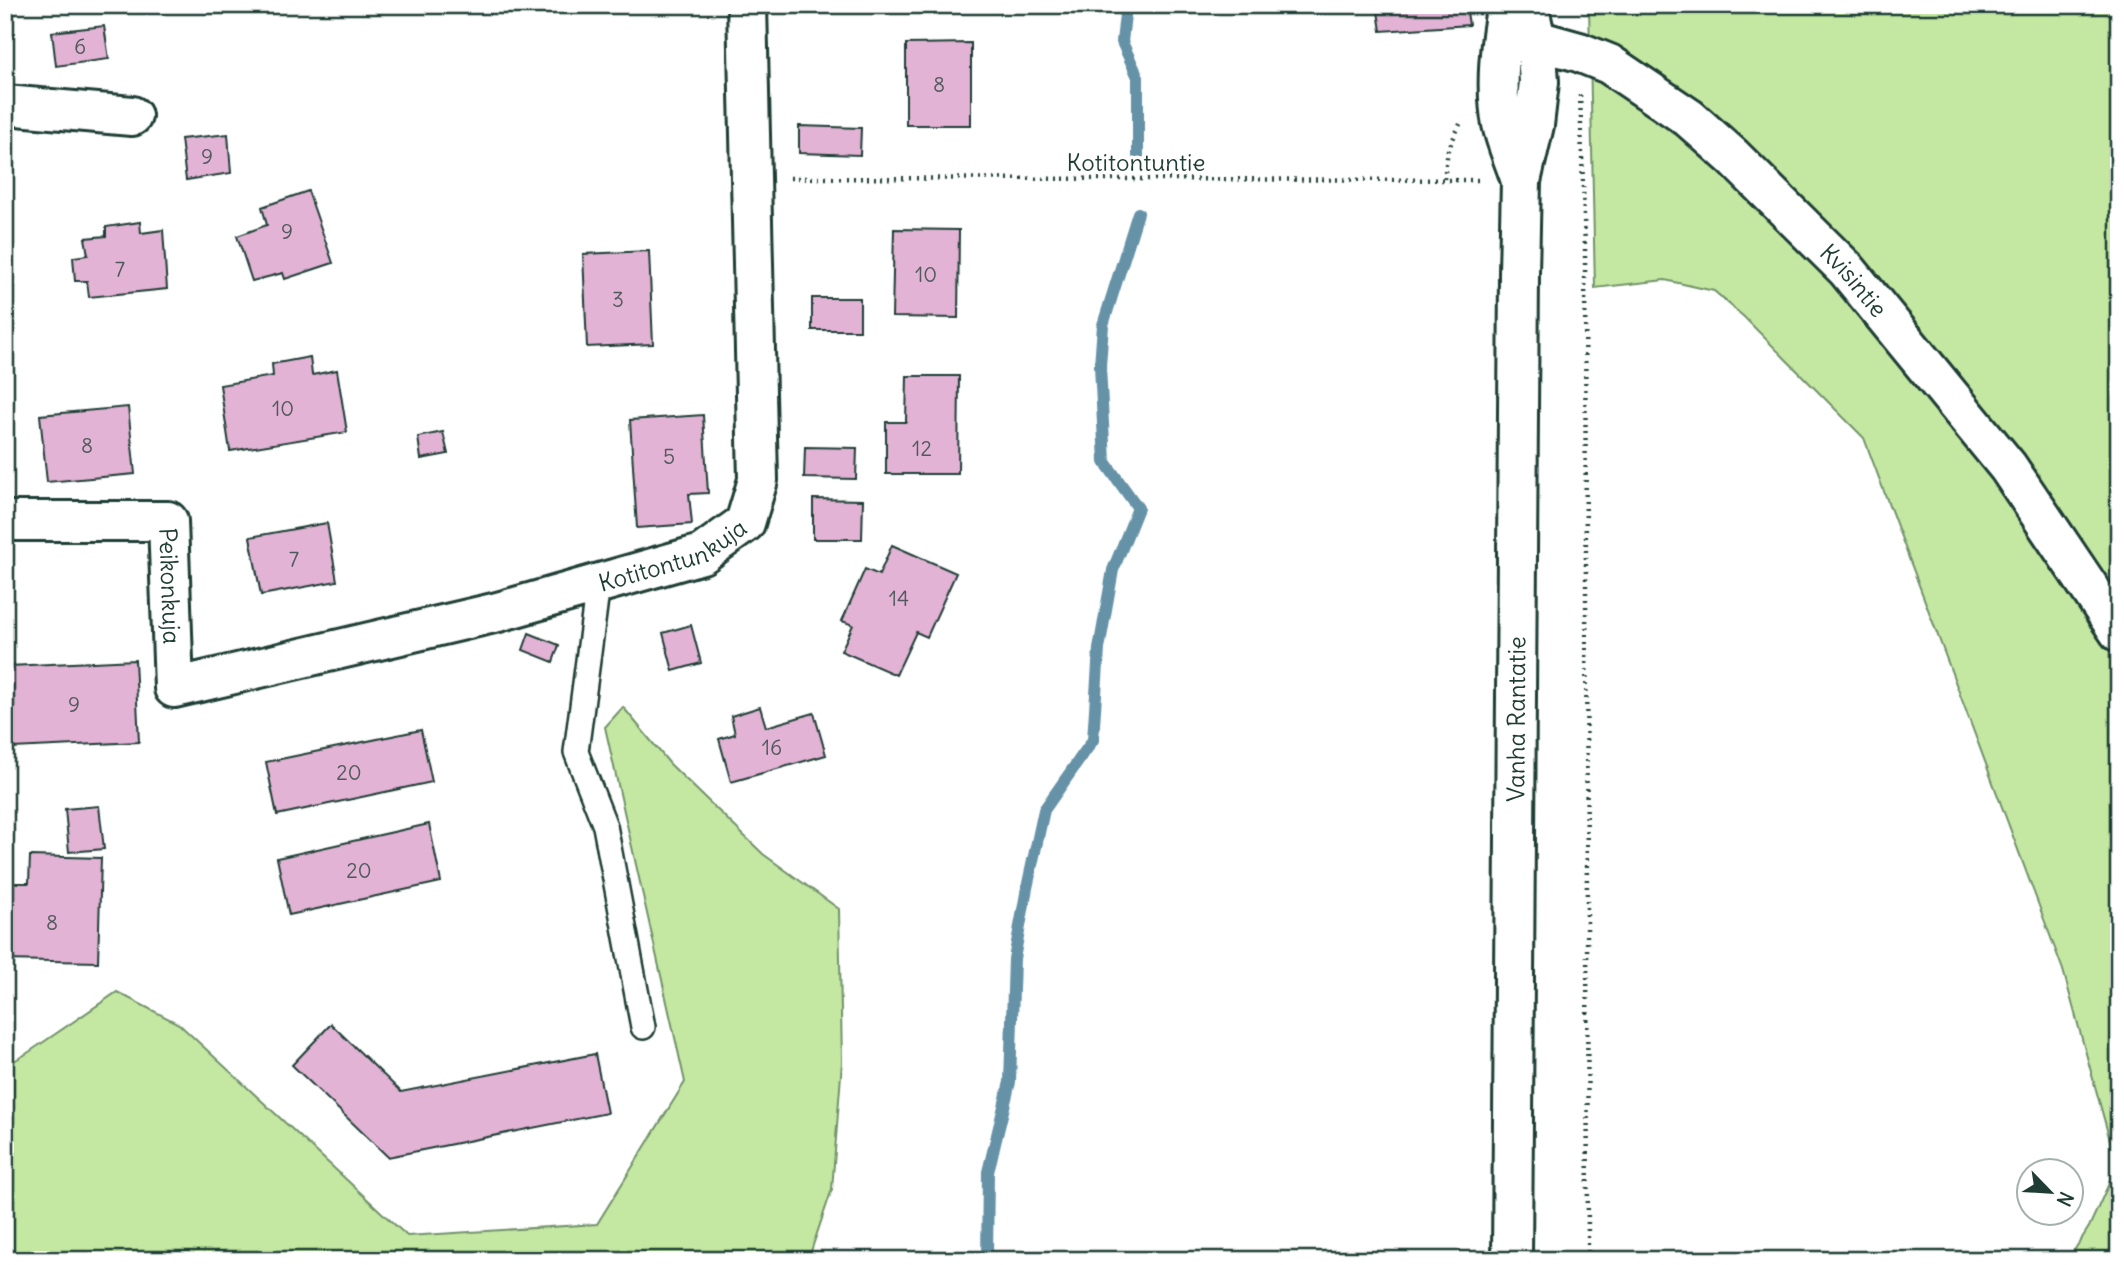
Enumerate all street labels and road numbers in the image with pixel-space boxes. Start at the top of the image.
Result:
street label: Kotitontuntie [1067,147,1205,177]
street label: Kvisintie [1814,237,1894,323]
street label: Kotitontunkuja [595,512,752,598]
street label: Peikonkuja [153,527,187,645]
street label: Vanha Rantatie [1500,636,1531,802]

